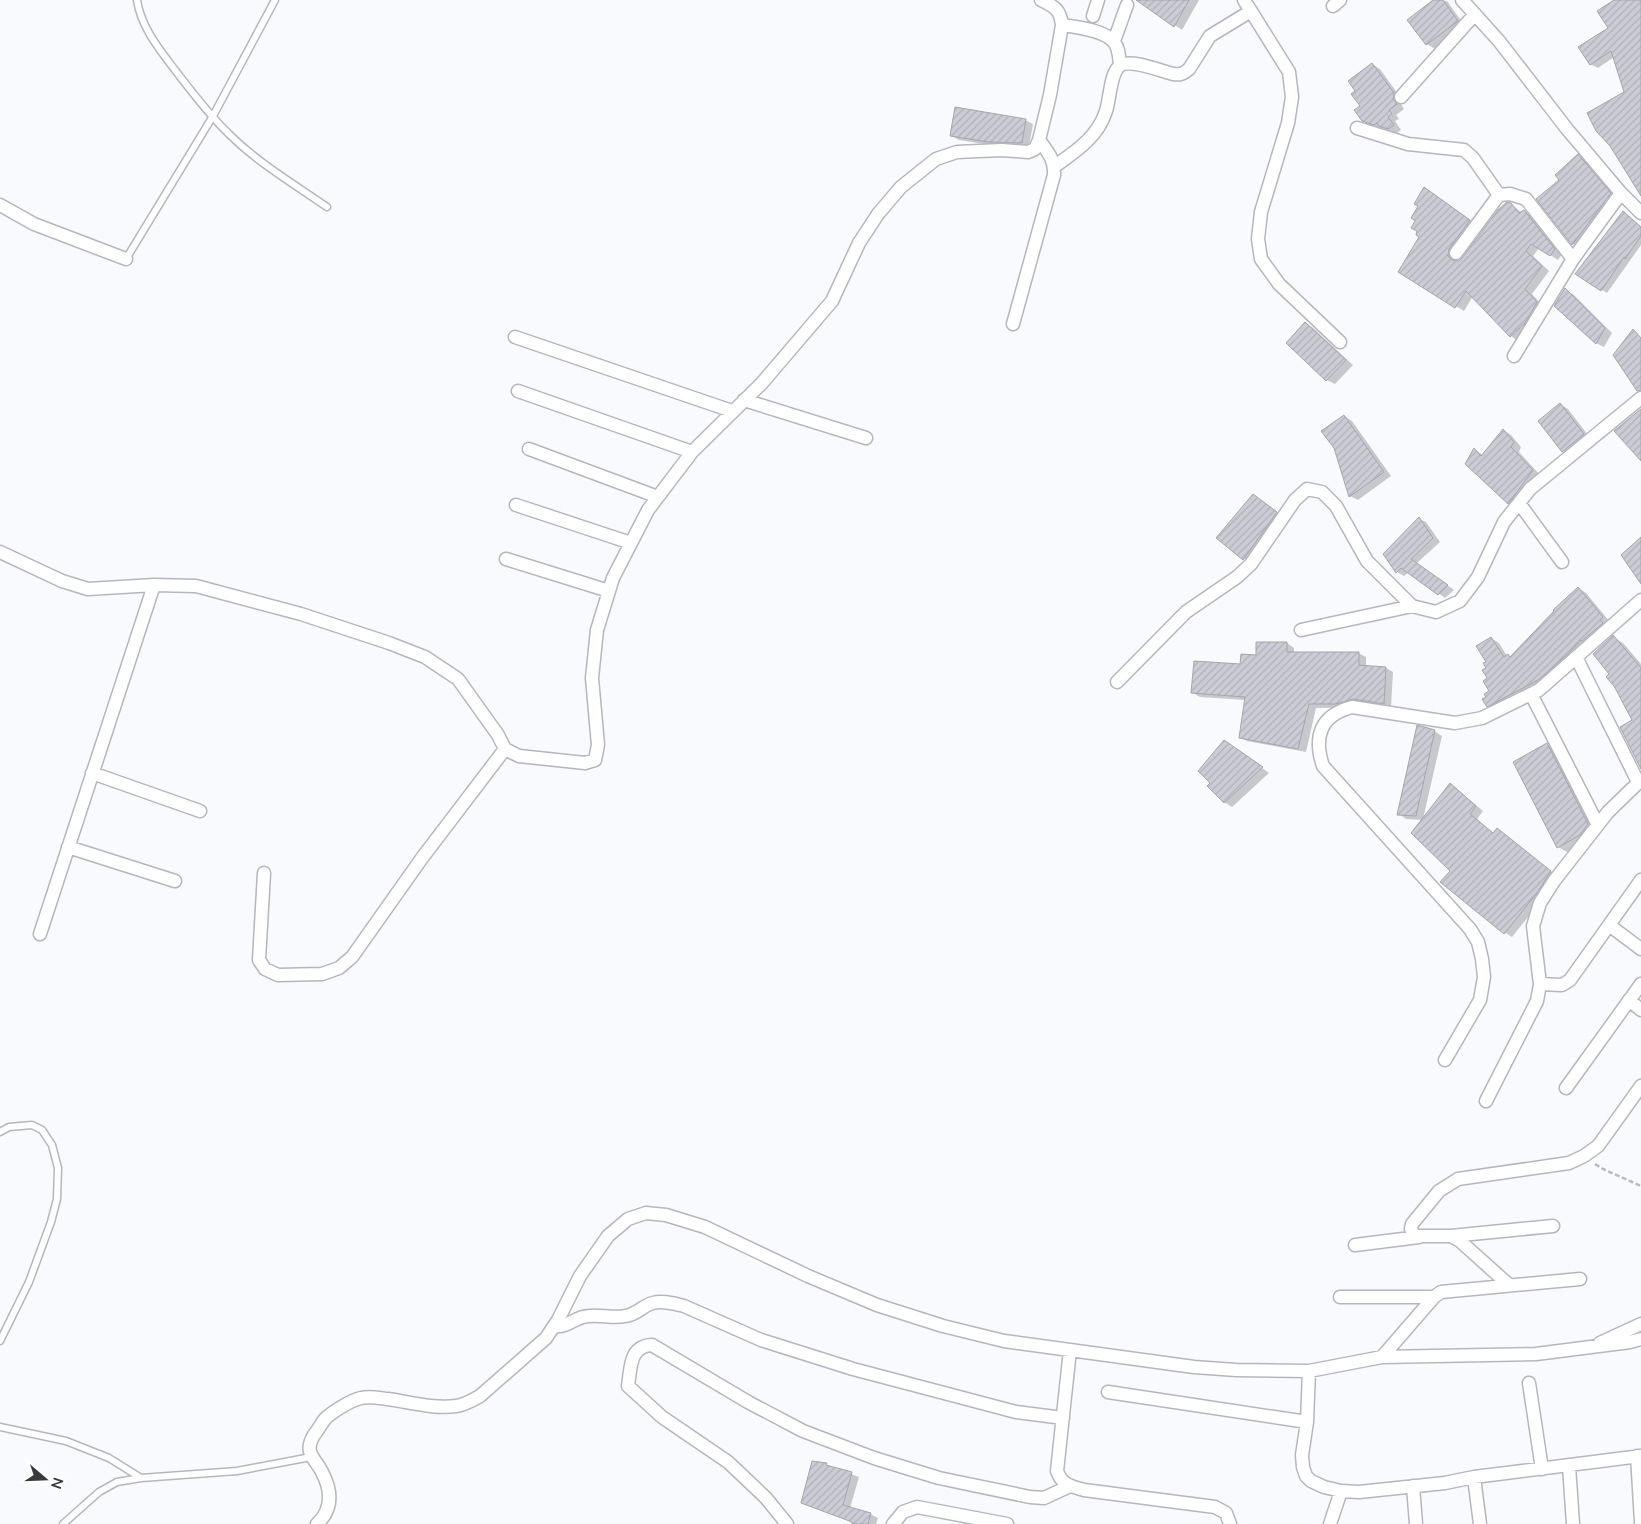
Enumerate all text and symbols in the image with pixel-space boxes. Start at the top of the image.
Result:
north arrow [20,1454,70,1504]
text: N [48,1476,68,1491]

